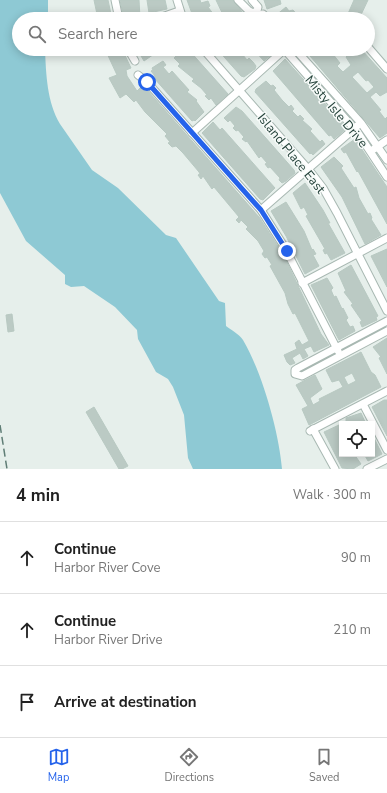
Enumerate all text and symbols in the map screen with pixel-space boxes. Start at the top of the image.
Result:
search box [12,12,375,56]
icon: search [26,23,48,45]
text: Search here [58,24,138,44]
street label: Misty Isle Drive [301,72,372,152]
route start [138,73,156,91]
street label: Island Place East [253,110,330,198]
route end [278,242,296,260]
map controls [339,421,375,457]
button: locate [339,421,375,457]
text: 4 min [16,484,60,507]
text: Walk · 300 m [293,486,371,504]
text: Continue [54,539,116,559]
icon: ahead [16,547,38,569]
text: 90 m [341,549,371,567]
text: Harbor River Cove [54,559,160,577]
text: Continue [54,611,116,631]
icon: ahead [16,619,38,641]
text: 210 m [333,621,371,639]
text: Harbor River Drive [54,631,162,649]
icon: arrive [16,691,38,713]
text: Arrive at destination [54,692,197,712]
tab: Map [48,746,70,785]
tab: Directions [165,746,214,785]
tab: Saved [309,746,339,785]

